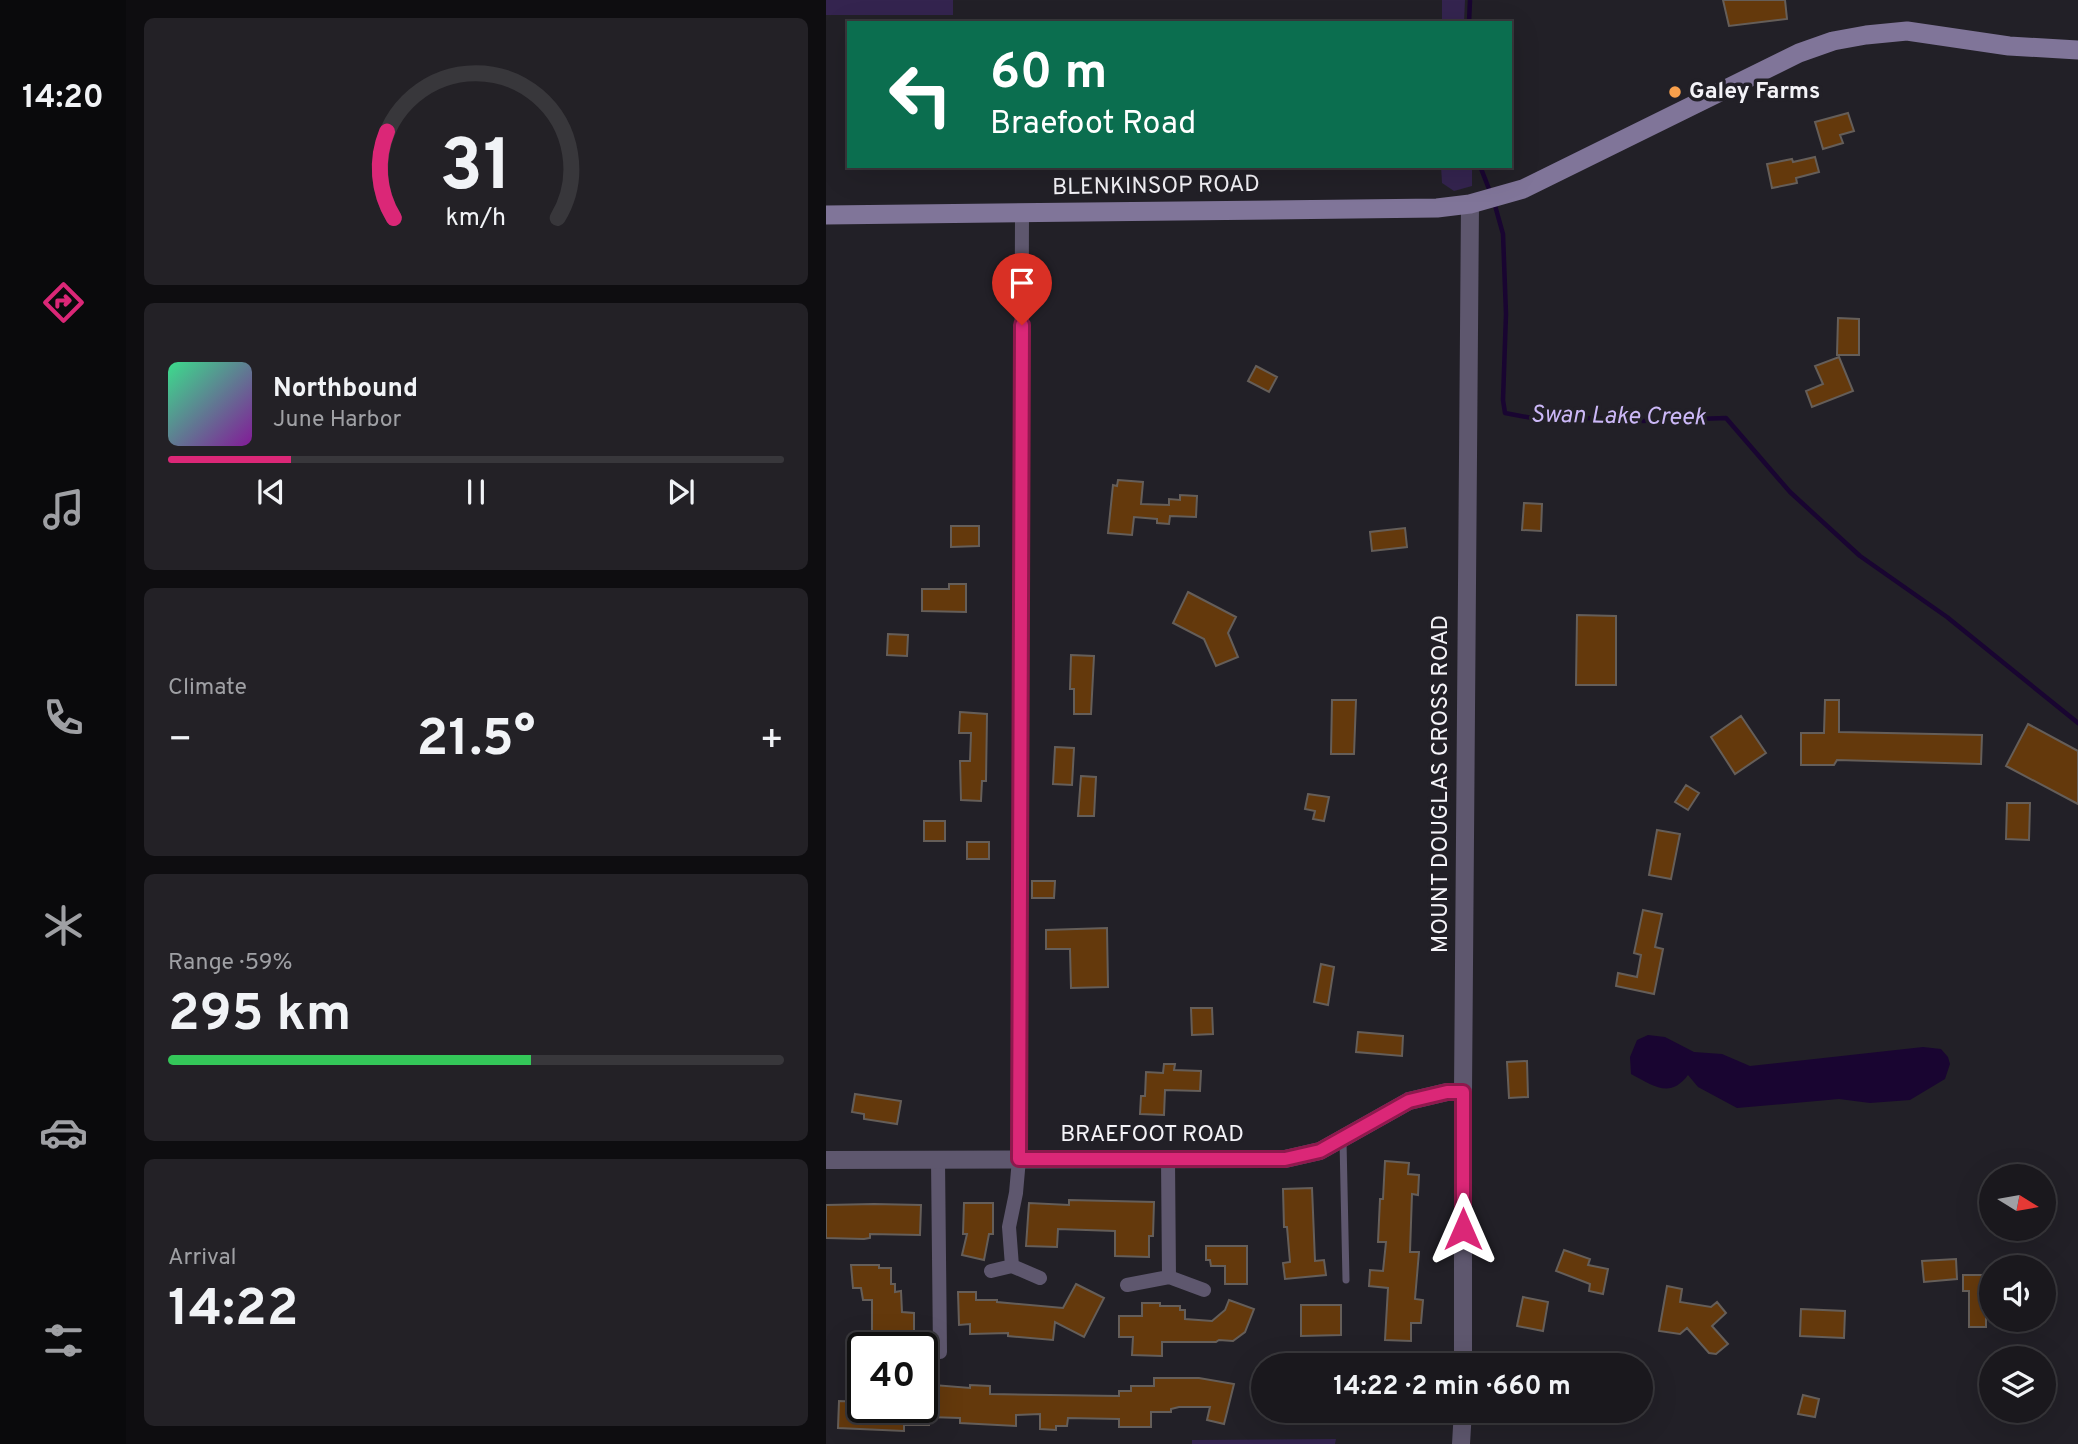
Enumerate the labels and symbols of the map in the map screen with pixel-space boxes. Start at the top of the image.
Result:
place label: Galey Farms [1689,78,1820,107]
marker: Galey Farms [1667,84,1683,100]
street label: BLENKINSOP ROAD [1052,171,1260,203]
pin [992,253,1052,325]
water label: Swan Lake Creek [1530,400,1707,434]
street label: MOUNT DOUGLAS CROSS ROAD [1427,615,1456,953]
street label: BRAEFOOT ROAD [1060,1121,1244,1150]
north arrow [1979,1164,2056,1241]
position arrow [1426,1192,1500,1266]
speed limit sign: 40 [847,1332,938,1423]

